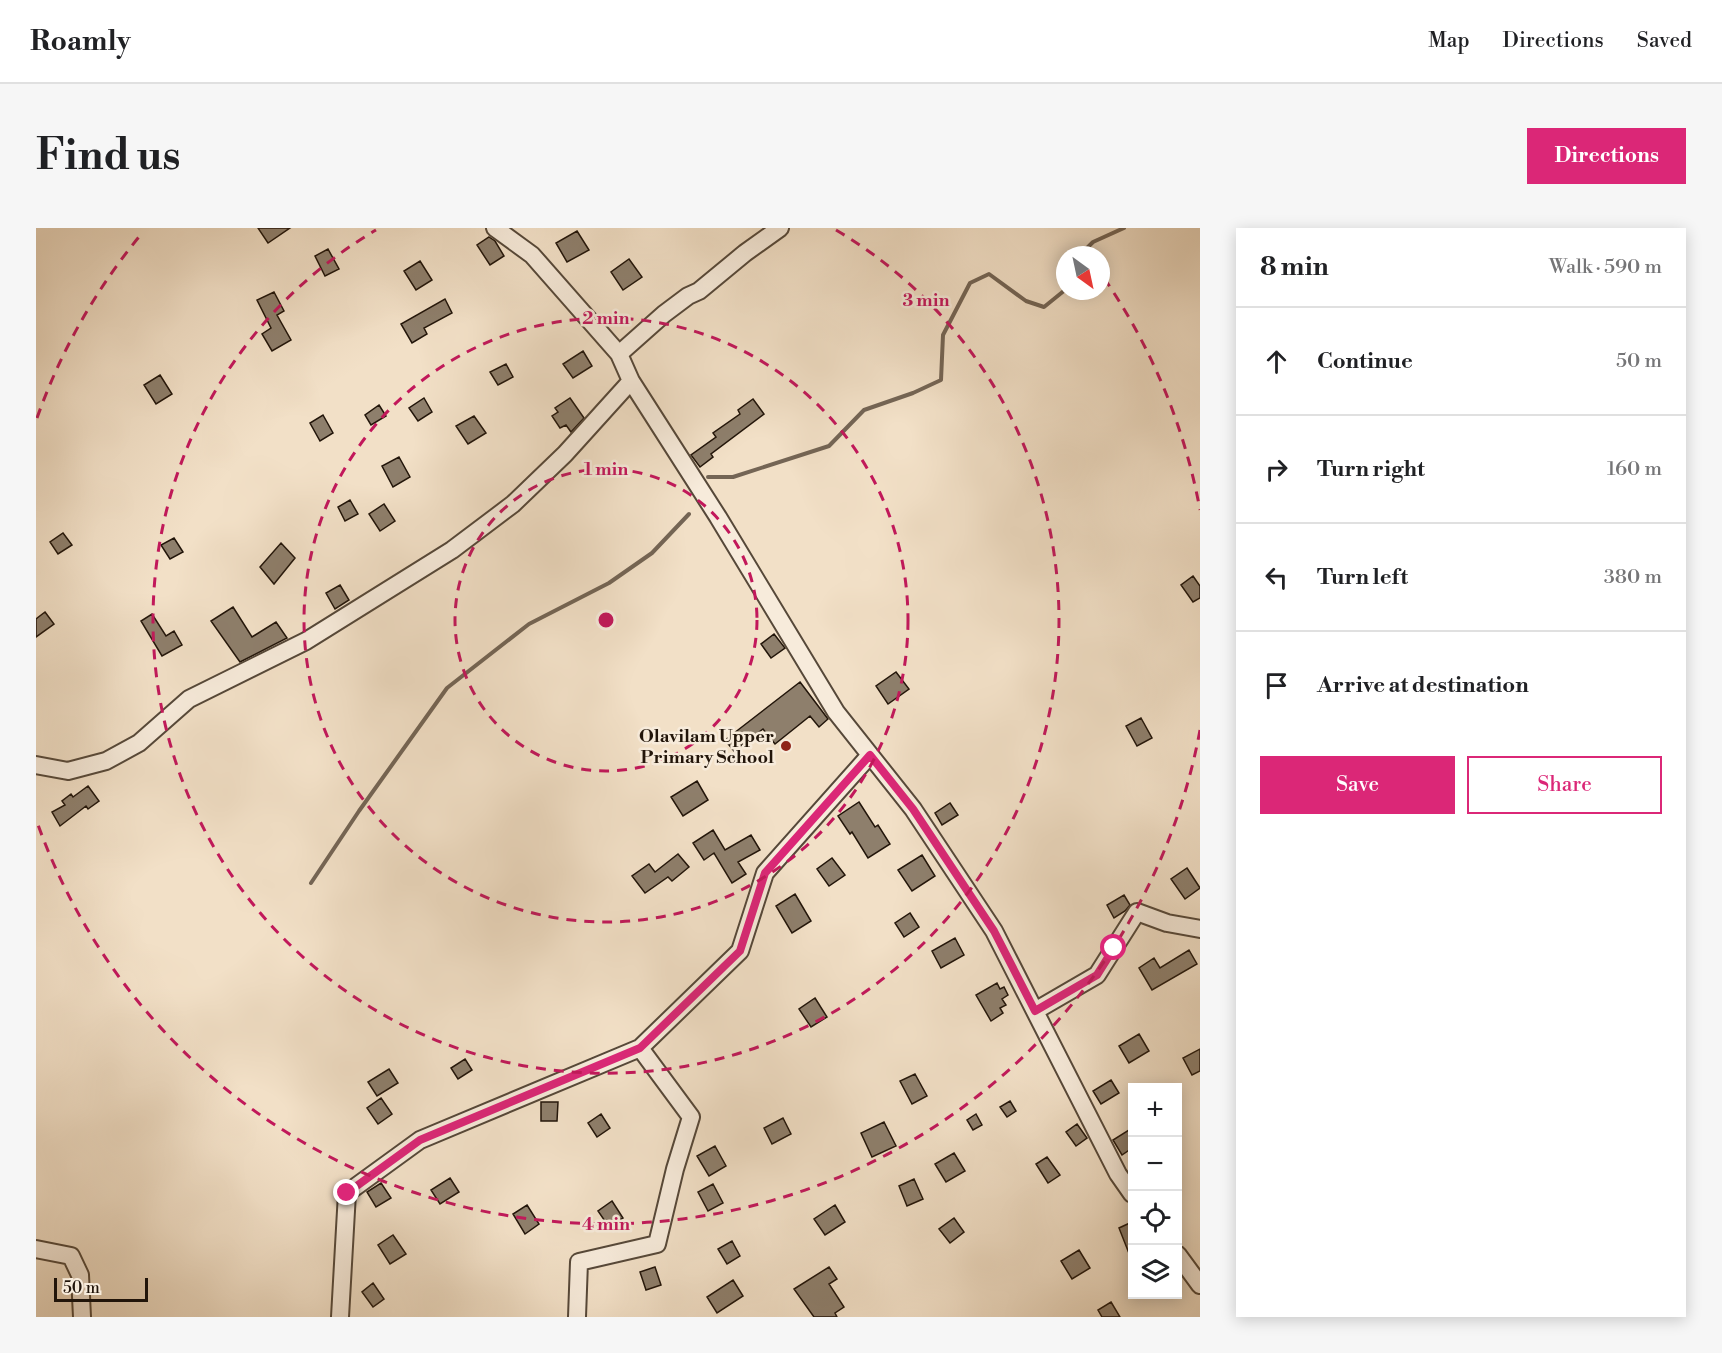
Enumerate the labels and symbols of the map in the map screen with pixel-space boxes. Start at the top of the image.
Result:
north arrow [1056,246,1110,300]
text: 3 min [903,289,949,312]
text: 2 min [582,307,630,330]
text: 1 min [584,458,628,481]
centre of rings [596,610,616,630]
place label: Olavilam Upper Primary School [639,725,774,769]
marker: Olavilam Upper Primary School [779,739,793,753]
route start [1100,934,1126,960]
route end [333,1179,359,1205]
text: 4 min [582,1213,630,1236]
scale bar [54,1275,148,1302]

